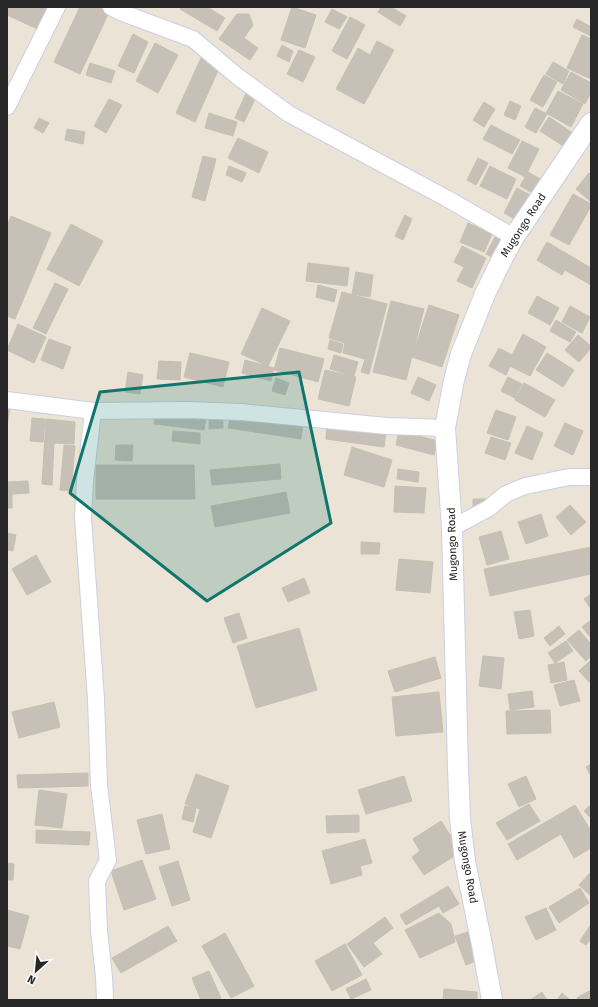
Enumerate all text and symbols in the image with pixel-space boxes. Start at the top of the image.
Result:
street label: Mugongo Road [498,191,549,260]
street label: Mugongo Road [445,507,460,581]
street label: Mugongo Road [455,830,480,904]
north arrow [16,951,56,991]
text: N [25,972,38,987]

